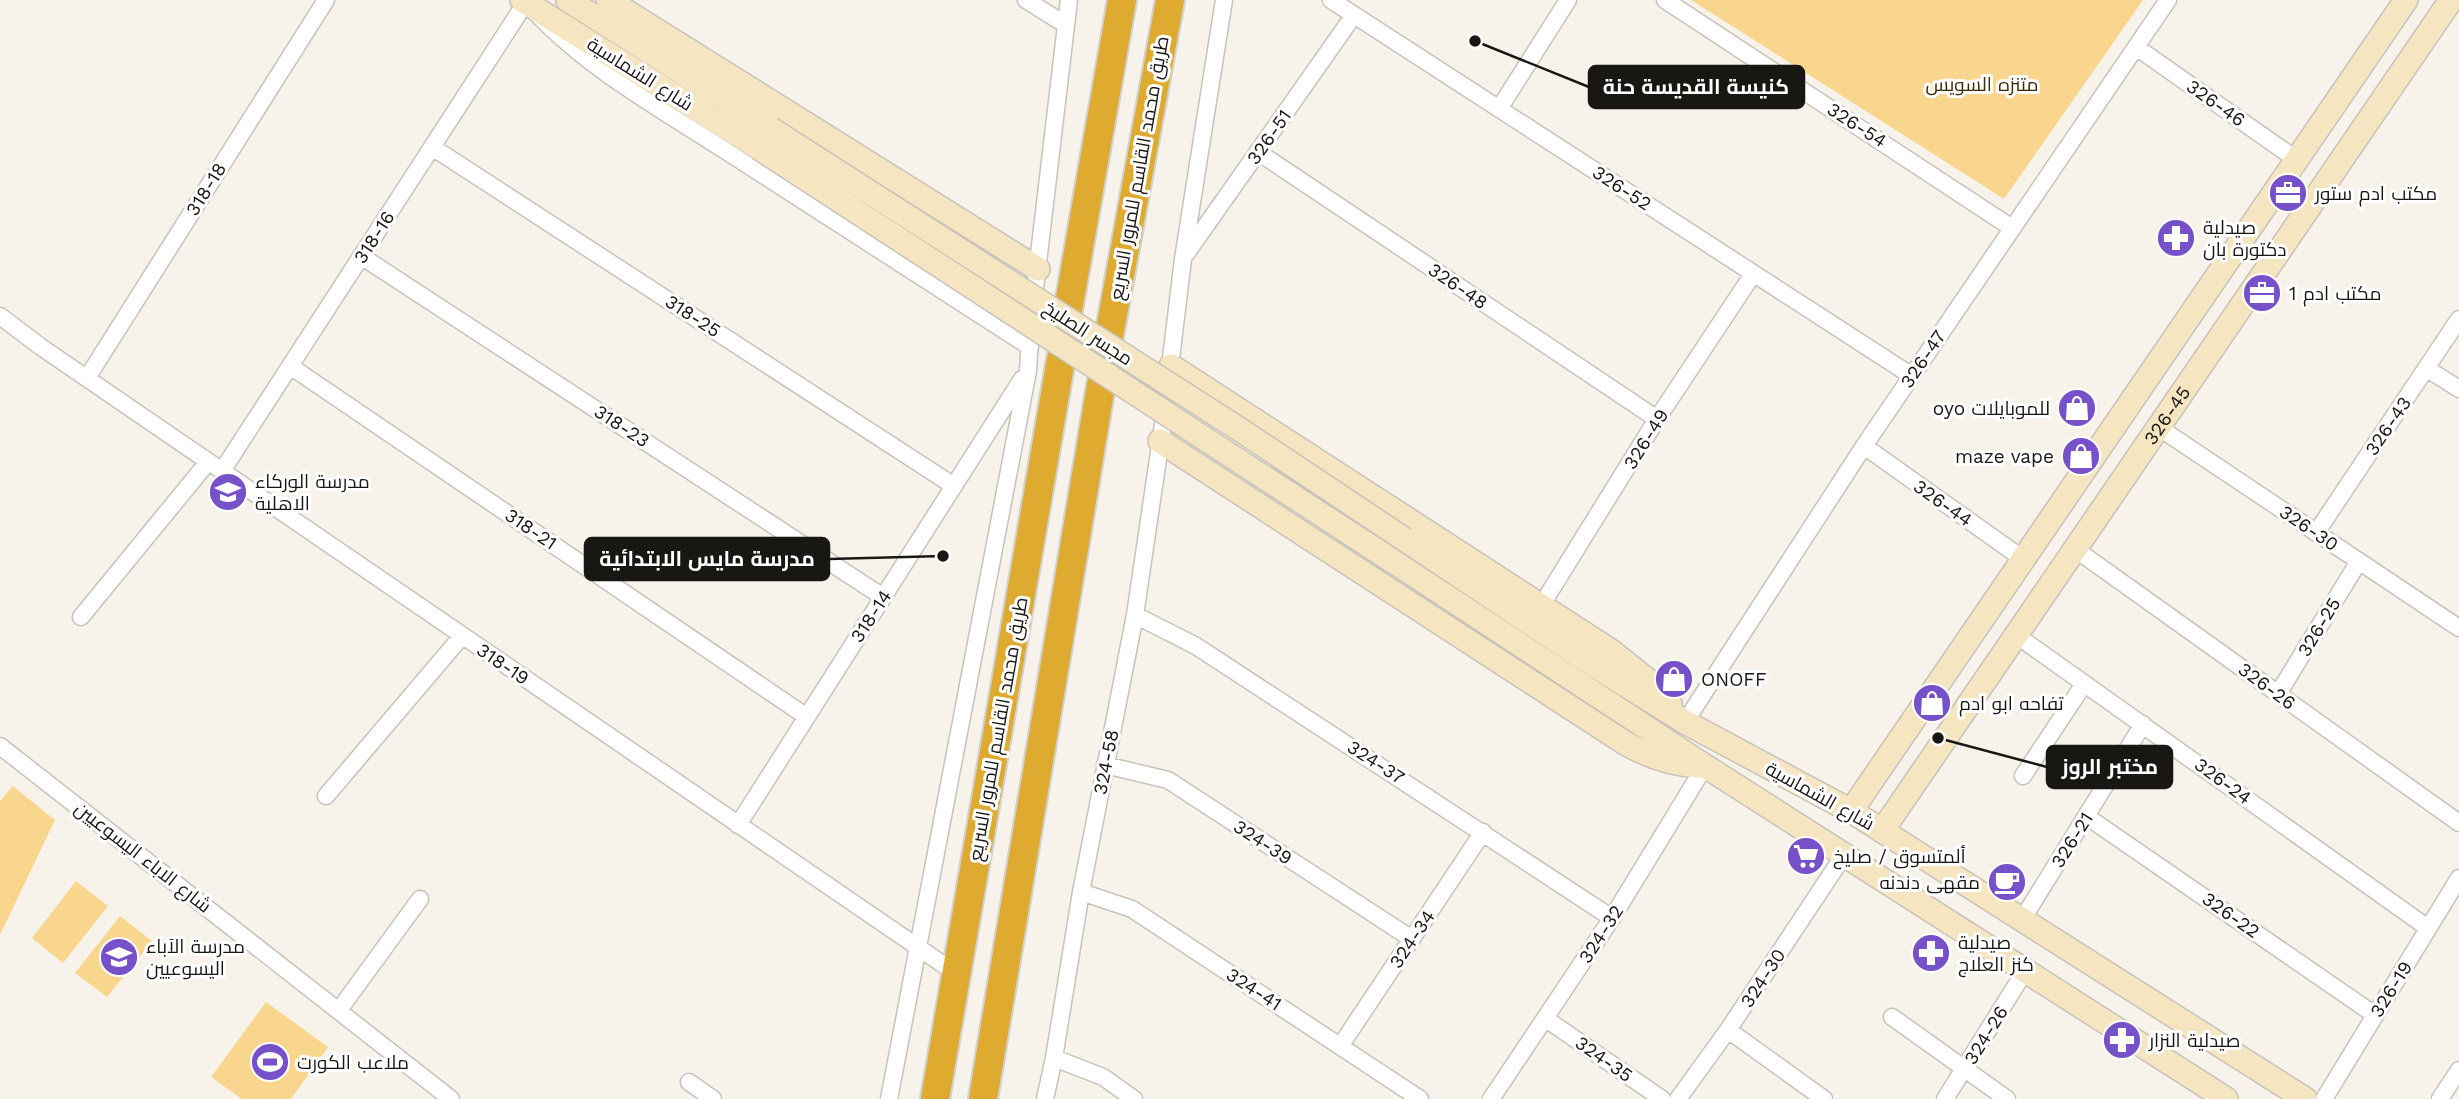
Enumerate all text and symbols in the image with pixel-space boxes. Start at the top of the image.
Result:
street label: شارع الشماسية [582,32,697,117]
street label: طريق محمد القاسم للمرور السريع [1104,34,1176,302]
callout: كنيسة القديسة حنة [1589,66,1804,108]
park label: متنزه السويس [1925,73,2039,96]
text: كنيسة القديسة حنة [1603,74,1789,99]
street label: 326-46 [2182,74,2250,132]
street label: 326-54 [1823,97,1891,153]
street label: 326-51 [1242,105,1296,169]
street label: 318-18 [181,158,231,220]
street label: 326-52 [1588,161,1656,215]
office icon: مكتب ادم ستور [2267,172,2309,214]
place label: مكتب ادم ستور [2314,182,2437,207]
street label: 318-16 [349,206,399,268]
place label: صيدلية دكتورة بان [2203,216,2287,261]
pharmacy icon: صيدلية دكتورة بان [2155,217,2197,259]
street label: 326-48 [1424,258,1492,314]
office icon: مكتب ادم 1 [2241,272,2283,314]
place label: مكتب ادم 1 [2289,282,2381,307]
street label: 318-25 [661,290,725,342]
street label: مجسر الصليخ [1038,296,1137,372]
street label: 326-47 [1895,326,1951,392]
street label: 326-45 [2139,381,2195,449]
shop icon: oyo للموبايلات [2056,387,2098,429]
street label: 326-43 [2360,392,2416,460]
place label: oyo للموبايلات [1933,397,2050,420]
street label: 318-23 [590,400,654,452]
street label: 326-49 [1619,405,1673,473]
shop icon: maze vape [2060,435,2102,477]
place label: maze vape [1955,445,2054,468]
place label: مدرسة الوركاء الاهلية [255,470,370,515]
school or university icon: مدرسة الوركاء الاهلية [207,471,249,513]
street label: 326-44 [1909,474,1977,532]
street label: 326-30 [2275,500,2343,556]
street label: 318-21 [501,503,561,555]
callout: مدرسة مايس الابتدائية [585,538,829,580]
text: مدرسة مايس الابتدائية [599,546,815,571]
street label: 318-14 [846,585,896,647]
street label: 326-25 [2292,593,2346,661]
street label: طريق محمد القاسم للمرور السريع [963,595,1035,863]
street label: 318-19 [472,638,534,690]
shop icon: ONOFF [1653,658,1695,700]
street label: 326-26 [2234,658,2300,714]
place label: ONOFF [1701,668,1767,691]
shop icon: تفاحه ابو ادم [1911,682,1953,724]
place label: تفاحه ابو ادم [1959,692,2064,717]
street label: 324-58 [1088,728,1124,796]
street label: 324-37 [1343,735,1409,789]
callout: مختبر الروز [2047,746,2172,788]
street label: 326-24 [2190,753,2256,809]
text: مختبر الروز [2061,754,2158,780]
street label: شارع الشماسية [1761,757,1878,837]
street label: شارع الاباء اليسوعيين [69,797,216,919]
street label: 326-21 [2046,808,2098,872]
street label: 324-39 [1229,815,1297,869]
supermarket icon: ألمتسوق / صليخ [1785,835,1827,877]
place label: ألمتسوق / صليخ [1833,845,1966,870]
cafe icon: مقهى دندنه [1986,861,2028,903]
place label: مقهى دندنه [1879,871,1980,894]
street label: 326-22 [2198,887,2264,943]
street label: 324-32 [1574,901,1628,967]
street label: 324-34 [1384,905,1440,973]
place label: صيدلية كنز العلاج [1958,931,2034,978]
pharmacy icon: صيدلية كنز العلاج [1910,932,1952,974]
place label: مدرسة الآباء اليسوعيين [146,935,245,980]
school or university icon: مدرسة الآباء اليسوعيين [98,936,140,978]
street label: 324-30 [1736,944,1790,1012]
street label: 326-19 [2365,957,2417,1021]
street label: 324-41 [1222,963,1286,1015]
street label: 324-26 [1959,1001,2013,1069]
pharmacy icon: صيدلية النزار [2101,1019,2143,1061]
place label: صيدلية النزار [2148,1029,2240,1052]
street label: 324-35 [1571,1031,1637,1087]
sports icon: ملاعب الكورت [249,1041,291,1083]
place label: ملاعب الكورت [297,1051,409,1074]

